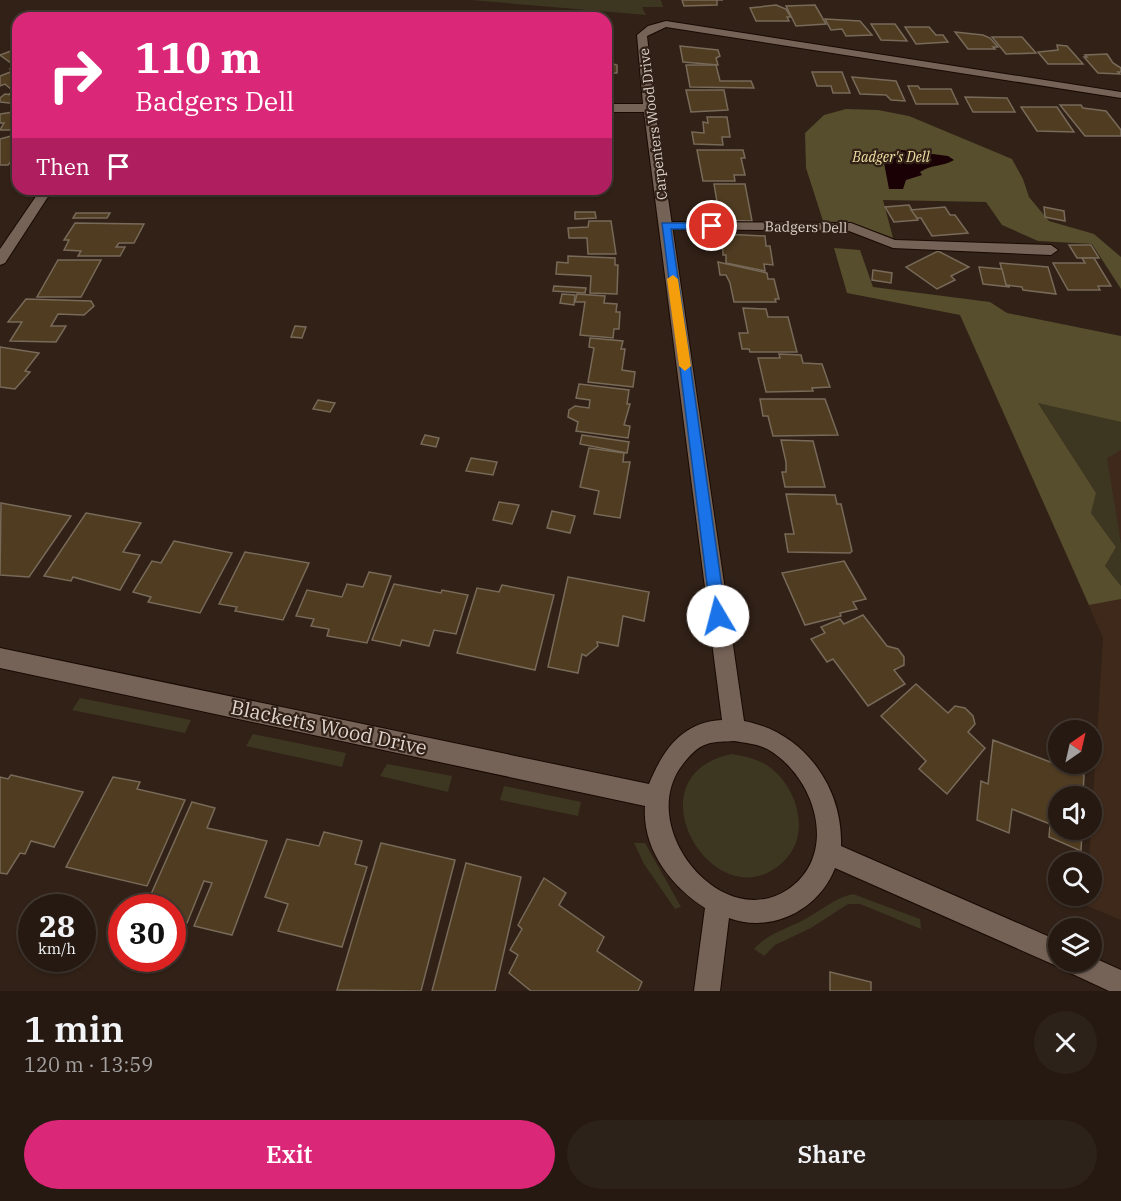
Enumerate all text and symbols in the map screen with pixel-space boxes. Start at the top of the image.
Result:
text: 110 m [135,30,261,85]
icon: right [36,36,114,114]
street label: Carpenters Wood Drive [635,47,671,201]
text: Badgers Dell [135,83,294,118]
park label: Badger's Dell [851,148,931,166]
icon: arrive [102,150,135,183]
text: Then [36,152,90,181]
pin [686,200,737,251]
icon: arrive [695,209,728,242]
street label: Badgers Dell [765,217,847,237]
position arrow [686,584,750,648]
street label: Blacketts Wood Drive [228,693,430,761]
north arrow [1048,720,1102,774]
map controls [1048,720,1102,972]
button: sound [1048,786,1102,840]
button: search [1048,852,1102,906]
speed limit sign: 30 [108,894,186,972]
text: 28 [39,906,75,945]
button: layers [1048,918,1102,972]
text: km/h [38,939,76,958]
text: 1 min [24,1005,124,1052]
button: close [1034,1011,1097,1074]
text: 120 m · 13:59 [24,1051,153,1078]
button: Exit [24,1120,555,1189]
button: Share [567,1120,1097,1189]

